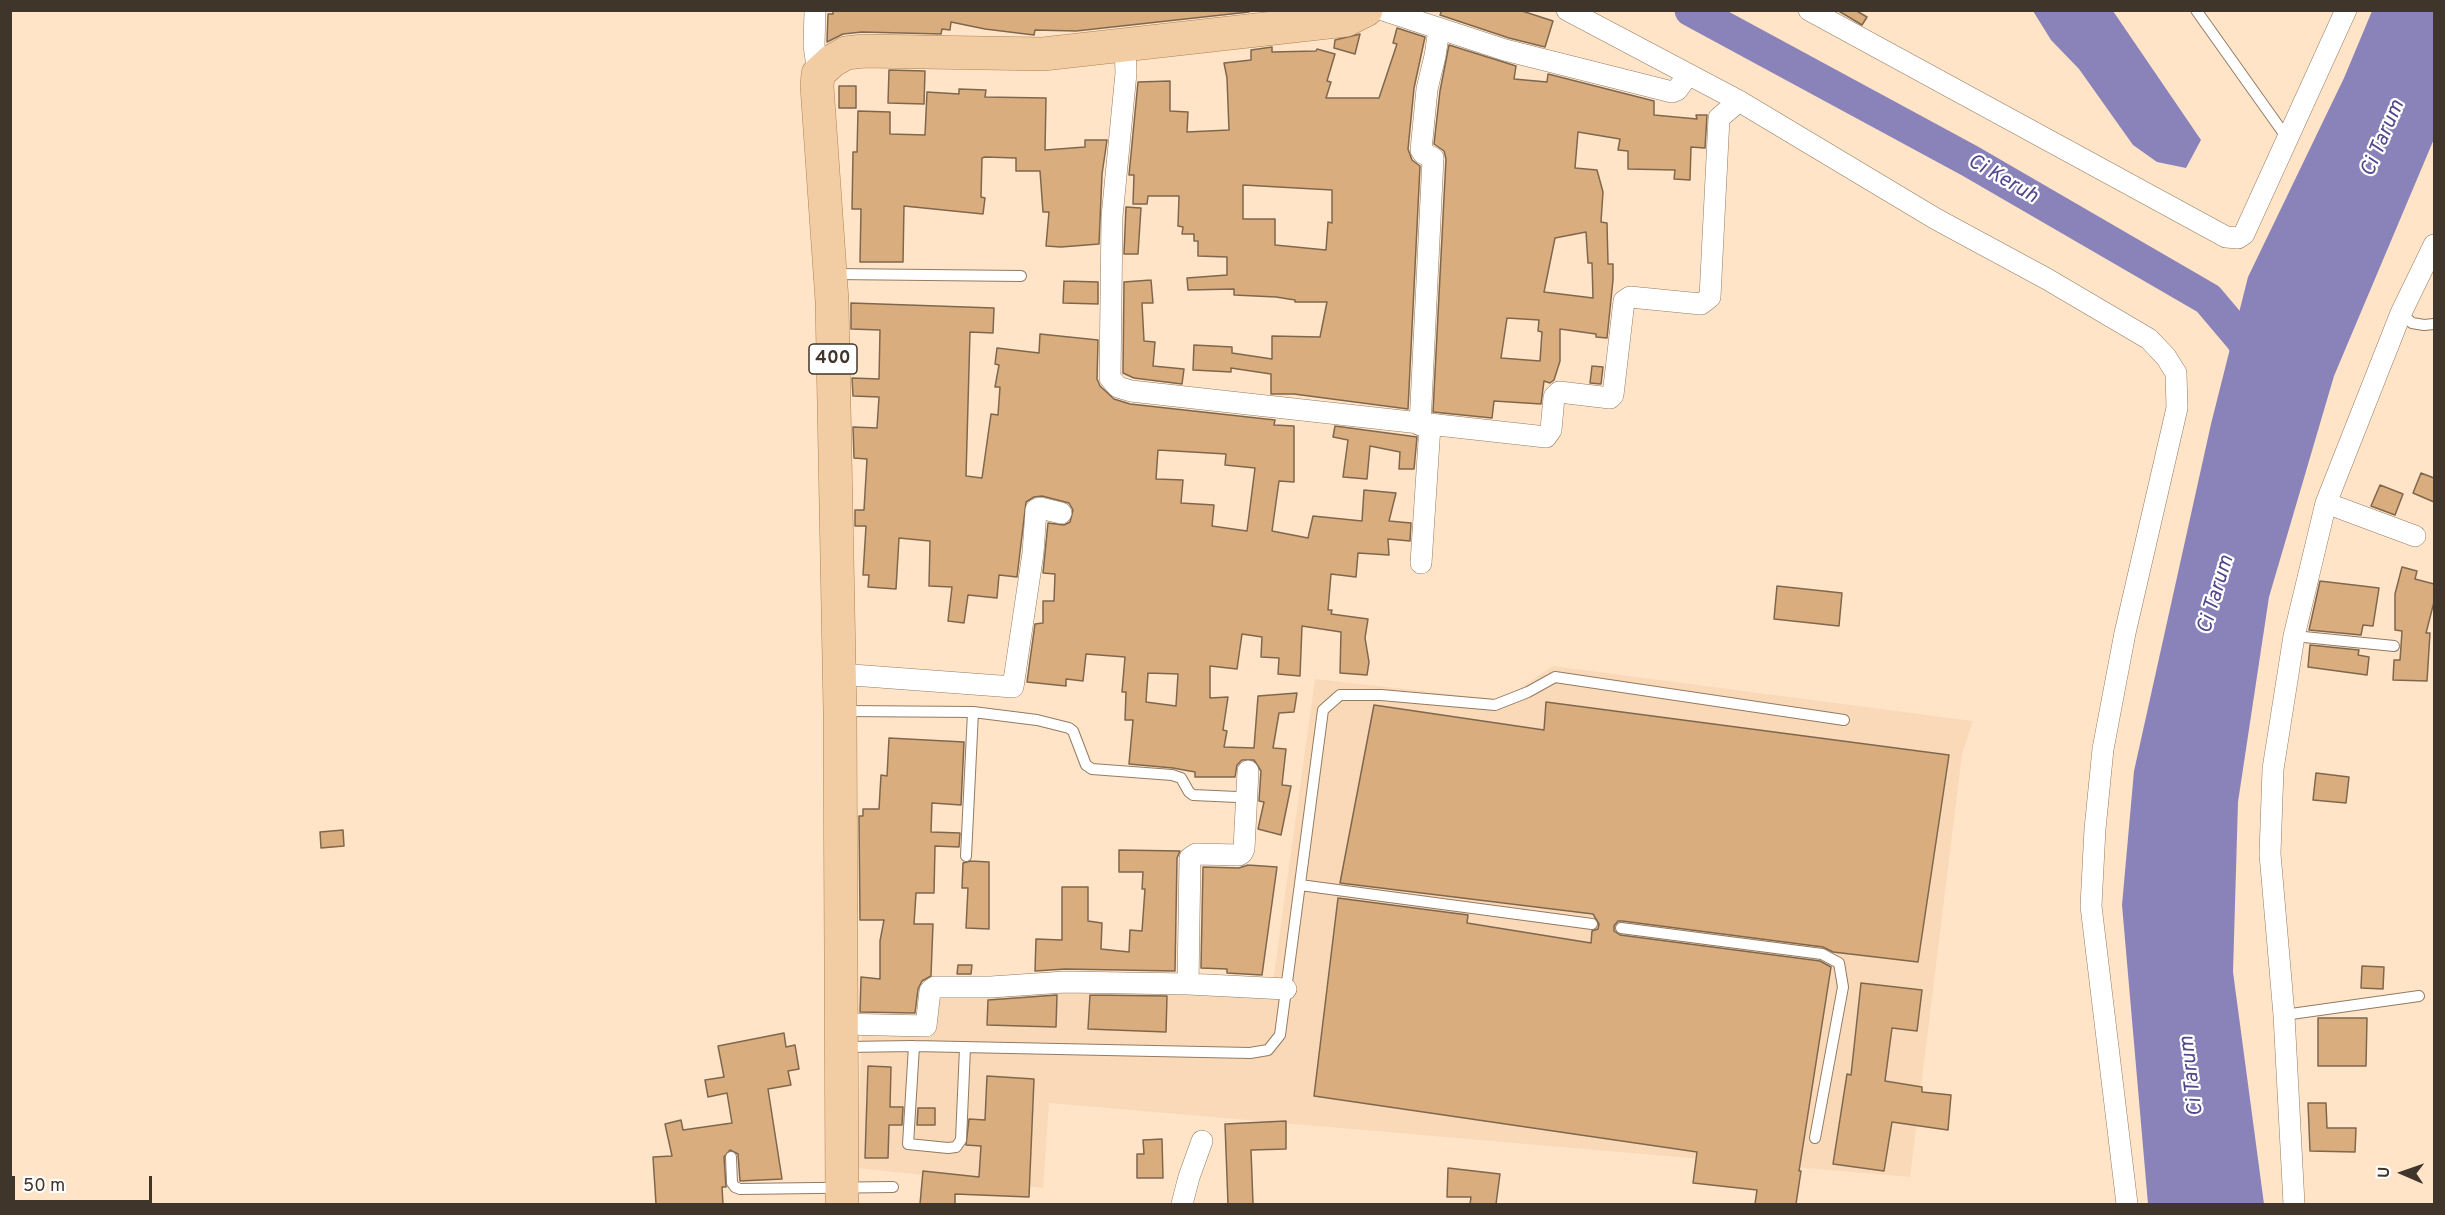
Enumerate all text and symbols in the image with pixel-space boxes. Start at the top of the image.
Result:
water label: Ci Tarum [2357,97,2411,181]
water label: Ci Keruh [1962,150,2042,210]
road number: 400 [809,344,857,374]
water label: Ci Tarum [2193,553,2241,637]
water label: Ci Tarum [2176,1034,2210,1118]
north arrow [2373,1143,2433,1203]
scale bar [15,1164,154,1202]
text: U [2375,1166,2395,1178]
text: 50 m [23,1175,65,1198]

